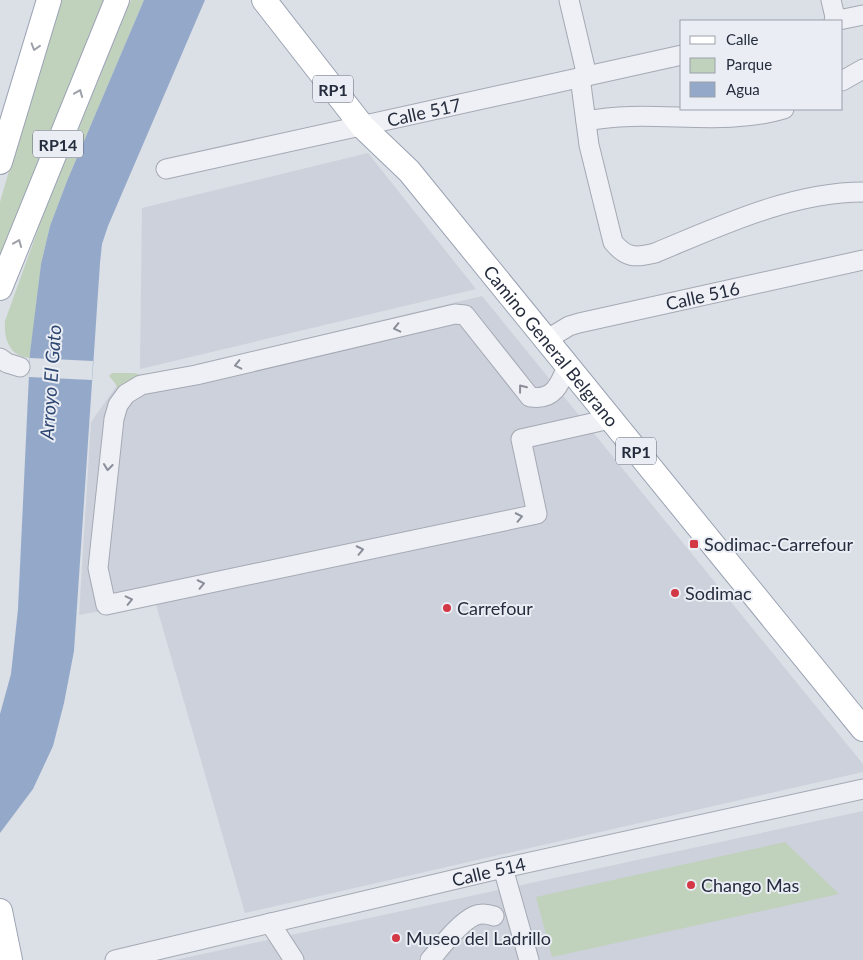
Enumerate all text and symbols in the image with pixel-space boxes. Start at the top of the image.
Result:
legend [680,20,843,110]
text: Calle [726,30,759,48]
one-way arrow [31,42,41,50]
text: Parque [726,55,772,73]
road number: RP1 [313,76,353,102]
text: Agua [726,80,760,98]
one-way arrow [73,89,84,98]
street label: Calle 517 [385,93,463,131]
road number: RP14 [33,130,83,158]
one-way arrow [12,239,23,248]
street label: Camino General Belgrano [479,261,623,431]
street label: Calle 516 [664,277,742,314]
one-way arrow [392,322,401,333]
water label: Arroyo El Gato [34,324,65,441]
one-way arrow [234,359,243,370]
one-way arrow [519,384,528,393]
road number: RP1 [616,438,656,464]
one-way arrow [103,463,114,471]
one-way arrow [515,512,524,523]
place label: Sodimac-Carrefour [704,533,854,555]
marker: Sodimac-Carrefour [688,538,700,550]
one-way arrow [356,546,365,556]
one-way arrow [197,579,206,590]
place label: Sodimac [685,582,752,604]
marker: Sodimac [669,587,681,599]
one-way arrow [124,595,133,606]
place label: Carrefour [457,597,533,619]
marker: Carrefour [441,602,453,614]
street label: Calle 514 [450,852,528,891]
place label: Chango Mas [701,874,799,896]
marker: Chango Mas [685,879,697,891]
place label: Museo del Ladrillo [406,927,551,949]
marker: Museo del Ladrillo [390,932,402,944]

